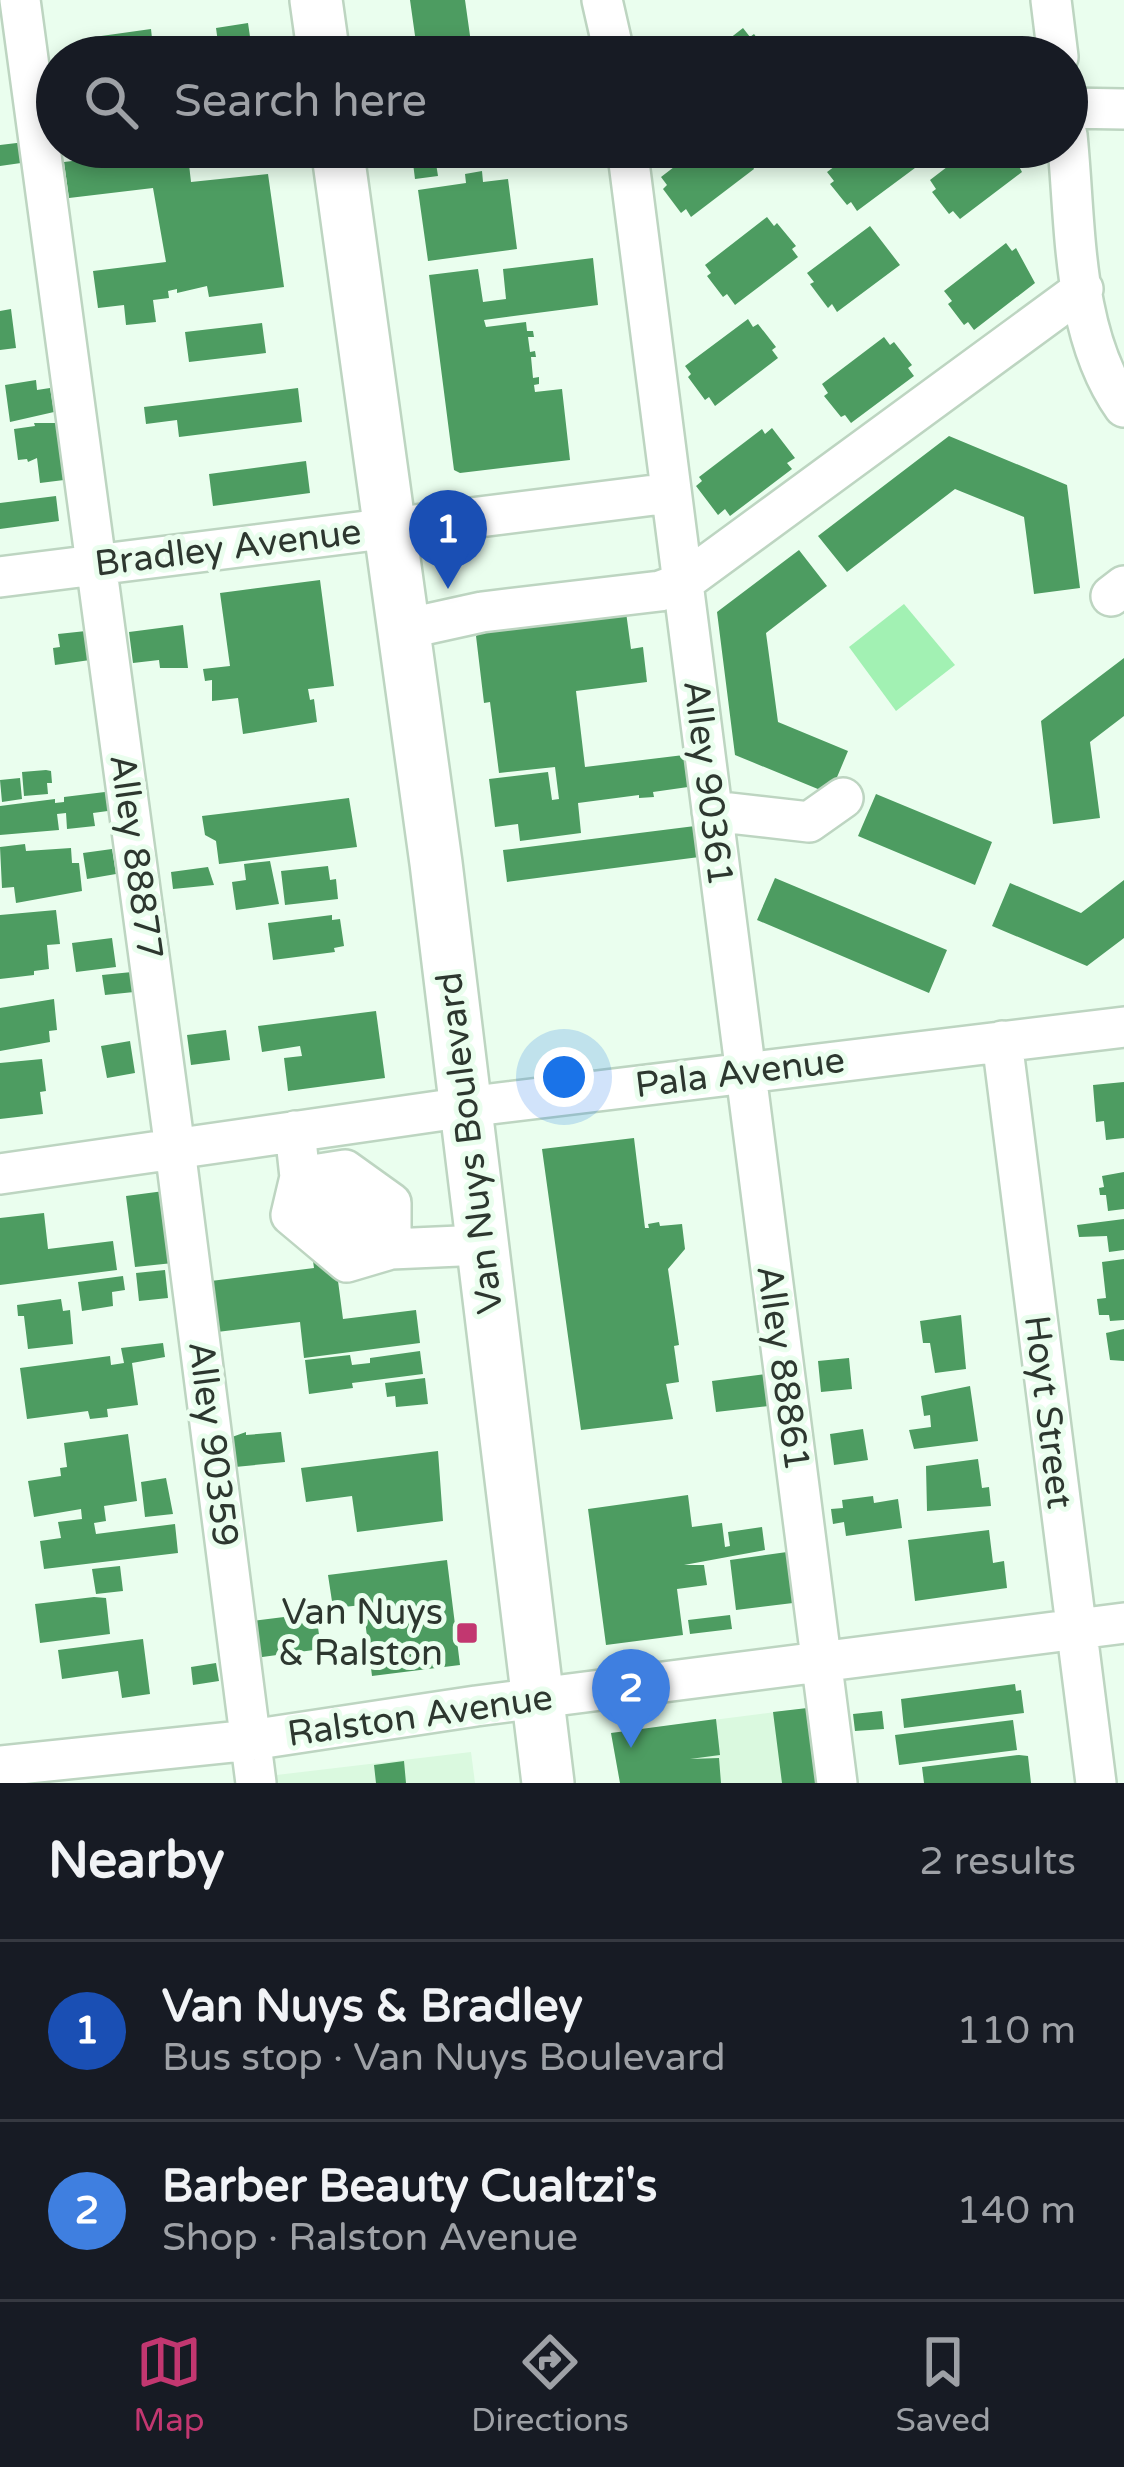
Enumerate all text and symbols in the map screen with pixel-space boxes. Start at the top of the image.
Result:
search box [36,36,1088,168]
icon: search [78,69,144,135]
text: Search here [174,75,427,129]
pin: 1 [409,490,487,589]
street label: Bradley Avenue [92,510,364,586]
street label: Alley 90361 [674,678,742,888]
street label: Alley 88877 [100,752,172,962]
street label: Van Nuys Boulevard [428,970,512,1316]
street label: Pala Avenue [633,1039,847,1107]
your location [534,1047,594,1107]
street label: Alley 88861 [747,1263,819,1473]
street label: Hoyt Street [1015,1313,1081,1511]
street label: Alley 90359 [179,1339,247,1549]
place label: Van Nuys & Ralston [278,1591,443,1675]
marker: Van Nuys & Ralston [454,1620,480,1646]
pin: 2 [592,1649,670,1748]
street label: Ralston Avenue [285,1676,555,1756]
text: Nearby [48,1830,225,1892]
text: 2 results [919,1838,1076,1885]
text: Van Nuys & Bradley [162,1980,583,2034]
text: 1 [75,2007,99,2054]
text: 110 m [957,2007,1076,2054]
text: Bus stop · Van Nuys Boulevard [162,2034,726,2081]
text: Barber Beauty Cualtzi's [162,2160,657,2214]
text: 2 [75,2187,99,2234]
text: 140 m [957,2187,1076,2234]
text: Shop · Ralston Avenue [162,2214,578,2261]
tab: Map [133,2329,205,2440]
tab: Directions [471,2329,629,2440]
tab: Saved [895,2329,991,2440]

